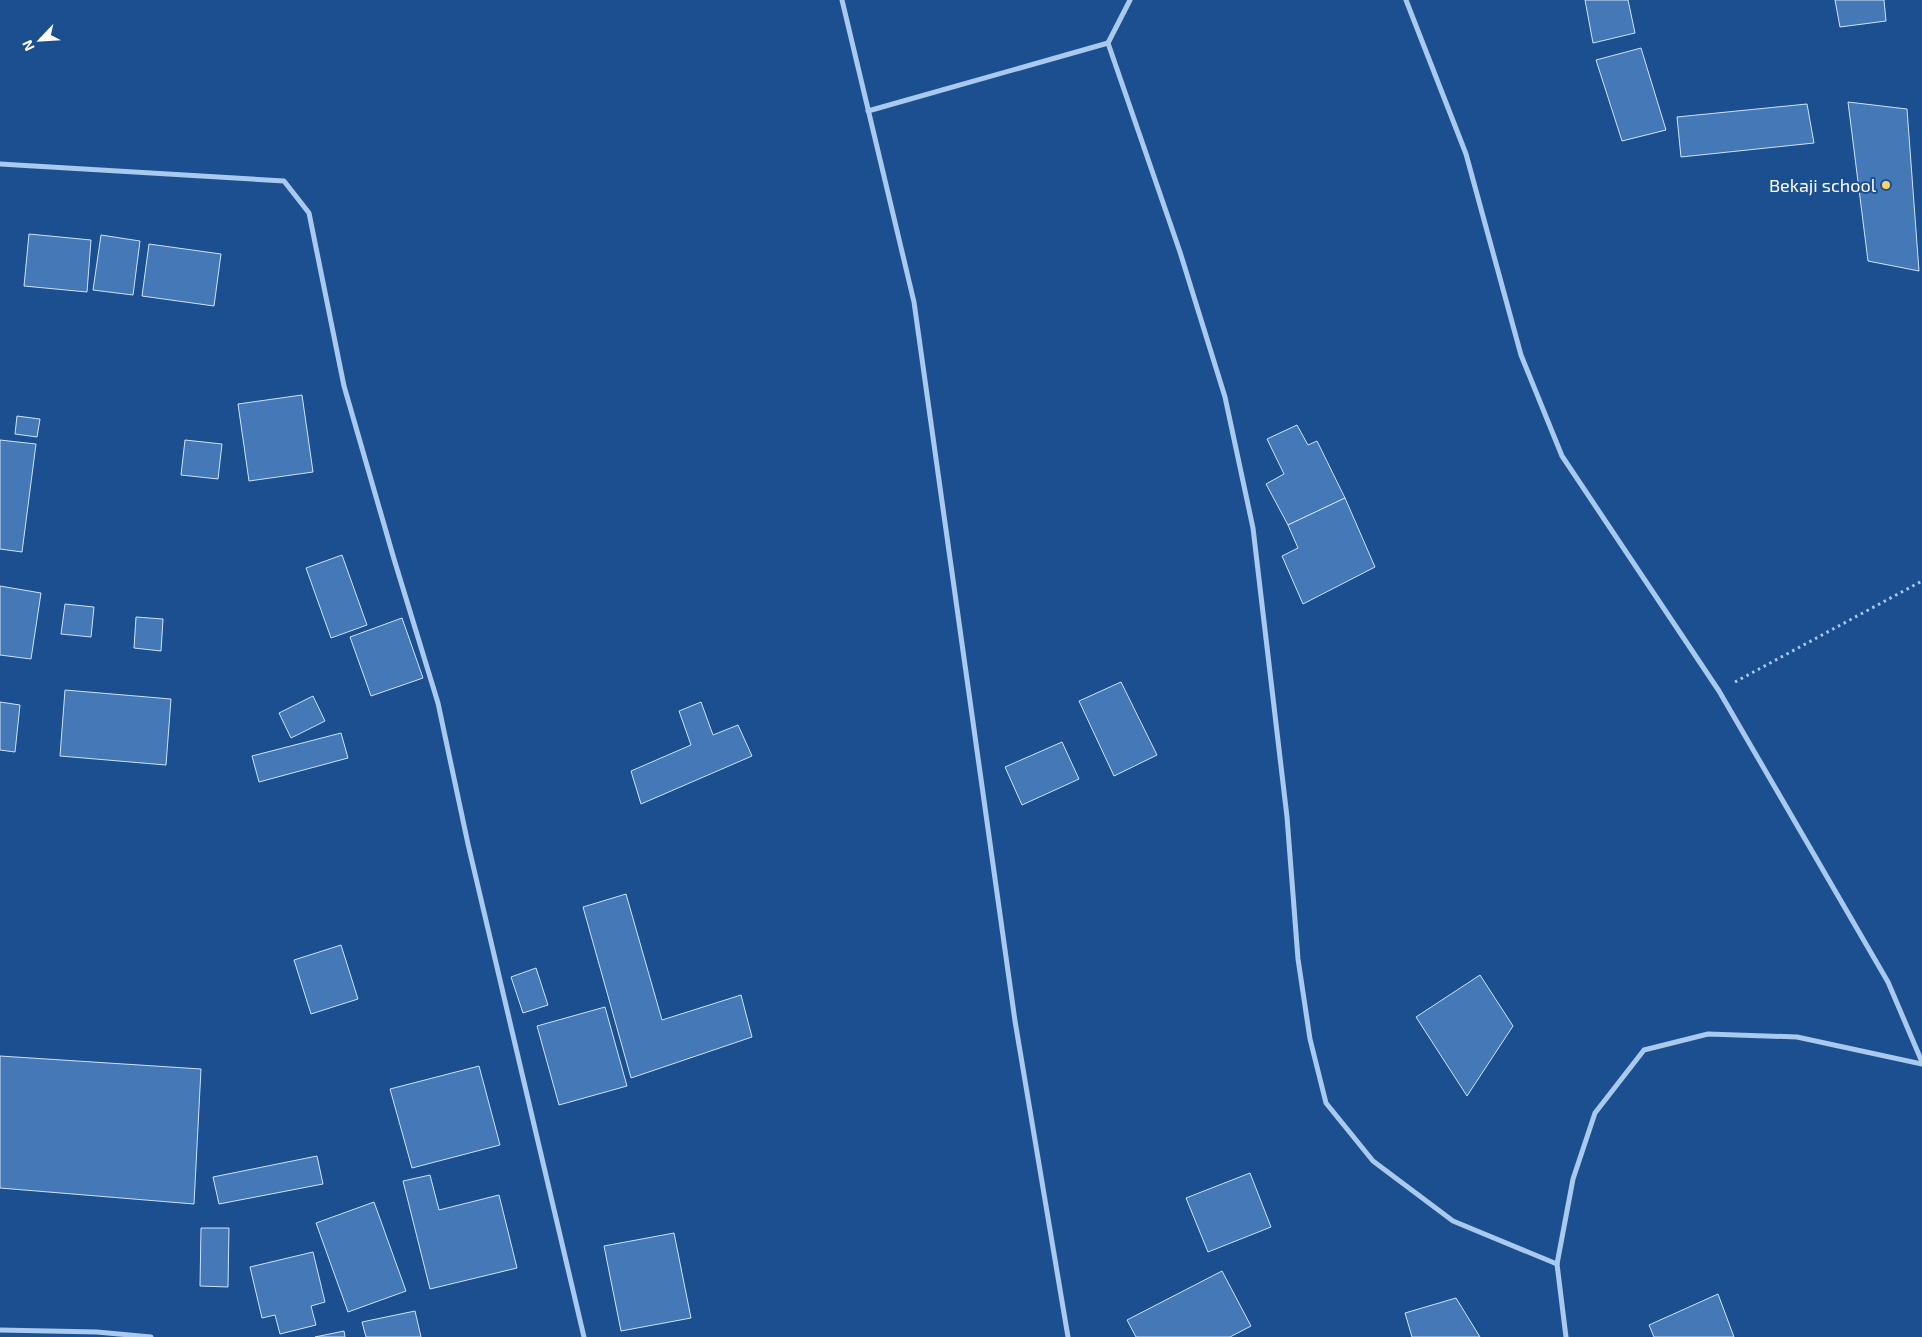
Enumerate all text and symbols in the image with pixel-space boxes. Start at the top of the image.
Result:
north arrow [15,15,65,65]
text: N [18,38,38,54]
place label: Bekaji school [1769,174,1877,196]
marker: Bekaji school [1880,179,1892,191]

